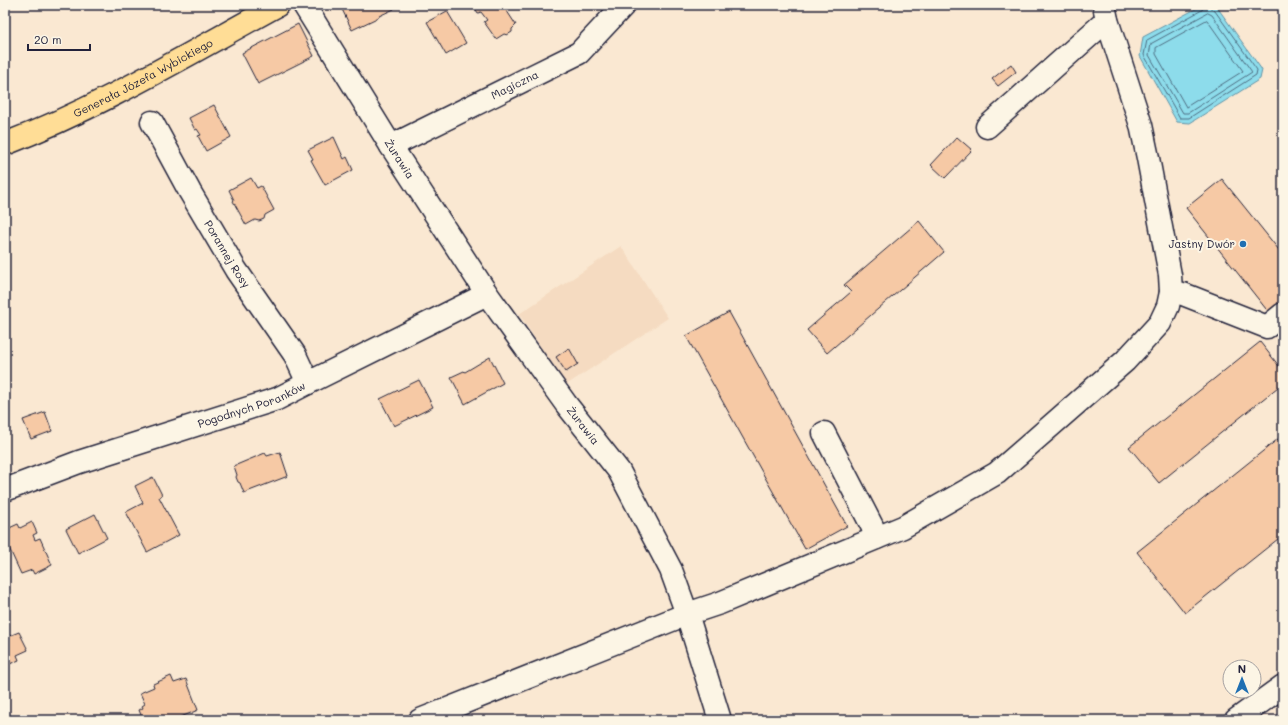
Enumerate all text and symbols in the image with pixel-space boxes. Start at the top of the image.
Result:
scale bar [28,26,90,52]
text: 20 m [34,31,62,47]
street label: Generała Józefa Wybickiego [71,35,215,121]
street label: Magiczna [488,66,541,102]
street label: Żurawia [381,136,418,181]
street label: Porannej Rosy [201,217,254,291]
place label: Jastny Dwór [1168,236,1235,251]
marker: Jastny Dwór [1238,239,1248,249]
street label: Pogodnych Poranków [196,378,308,431]
street label: Żurawia [564,403,603,447]
north arrow [1222,659,1262,699]
text: N [1238,661,1246,676]

